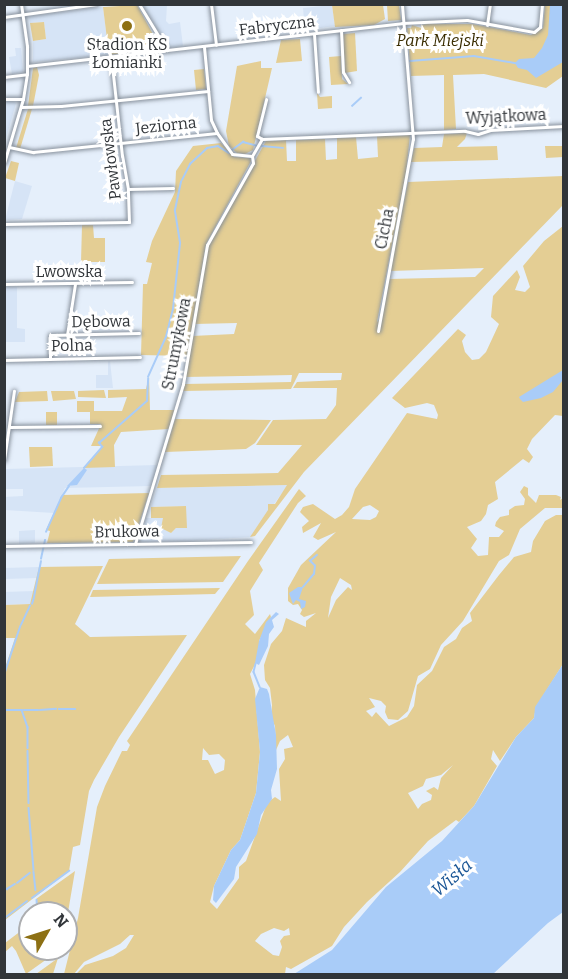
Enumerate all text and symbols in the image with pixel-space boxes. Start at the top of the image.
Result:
street label: Fabryczna [238,12,316,40]
marker: Stadion KS Łomianki [120,19,134,33]
park label: Park Miejski [396,31,484,51]
place label: Stadion KS Łomianki [86,35,168,73]
street label: Wyjątkowa [465,105,547,129]
street label: Jeziorna [135,113,197,139]
street label: Pawłowska [96,117,126,201]
street label: Cicha [372,207,398,251]
street label: Lwowska [36,262,102,282]
street label: Strumykowa [159,296,195,392]
street label: Dębowa [71,312,131,332]
street label: Polna [51,336,93,356]
street label: Brukowa [94,522,160,542]
water label: Wisła [427,854,477,902]
north arrow [18,901,78,961]
text: N [50,910,72,931]

